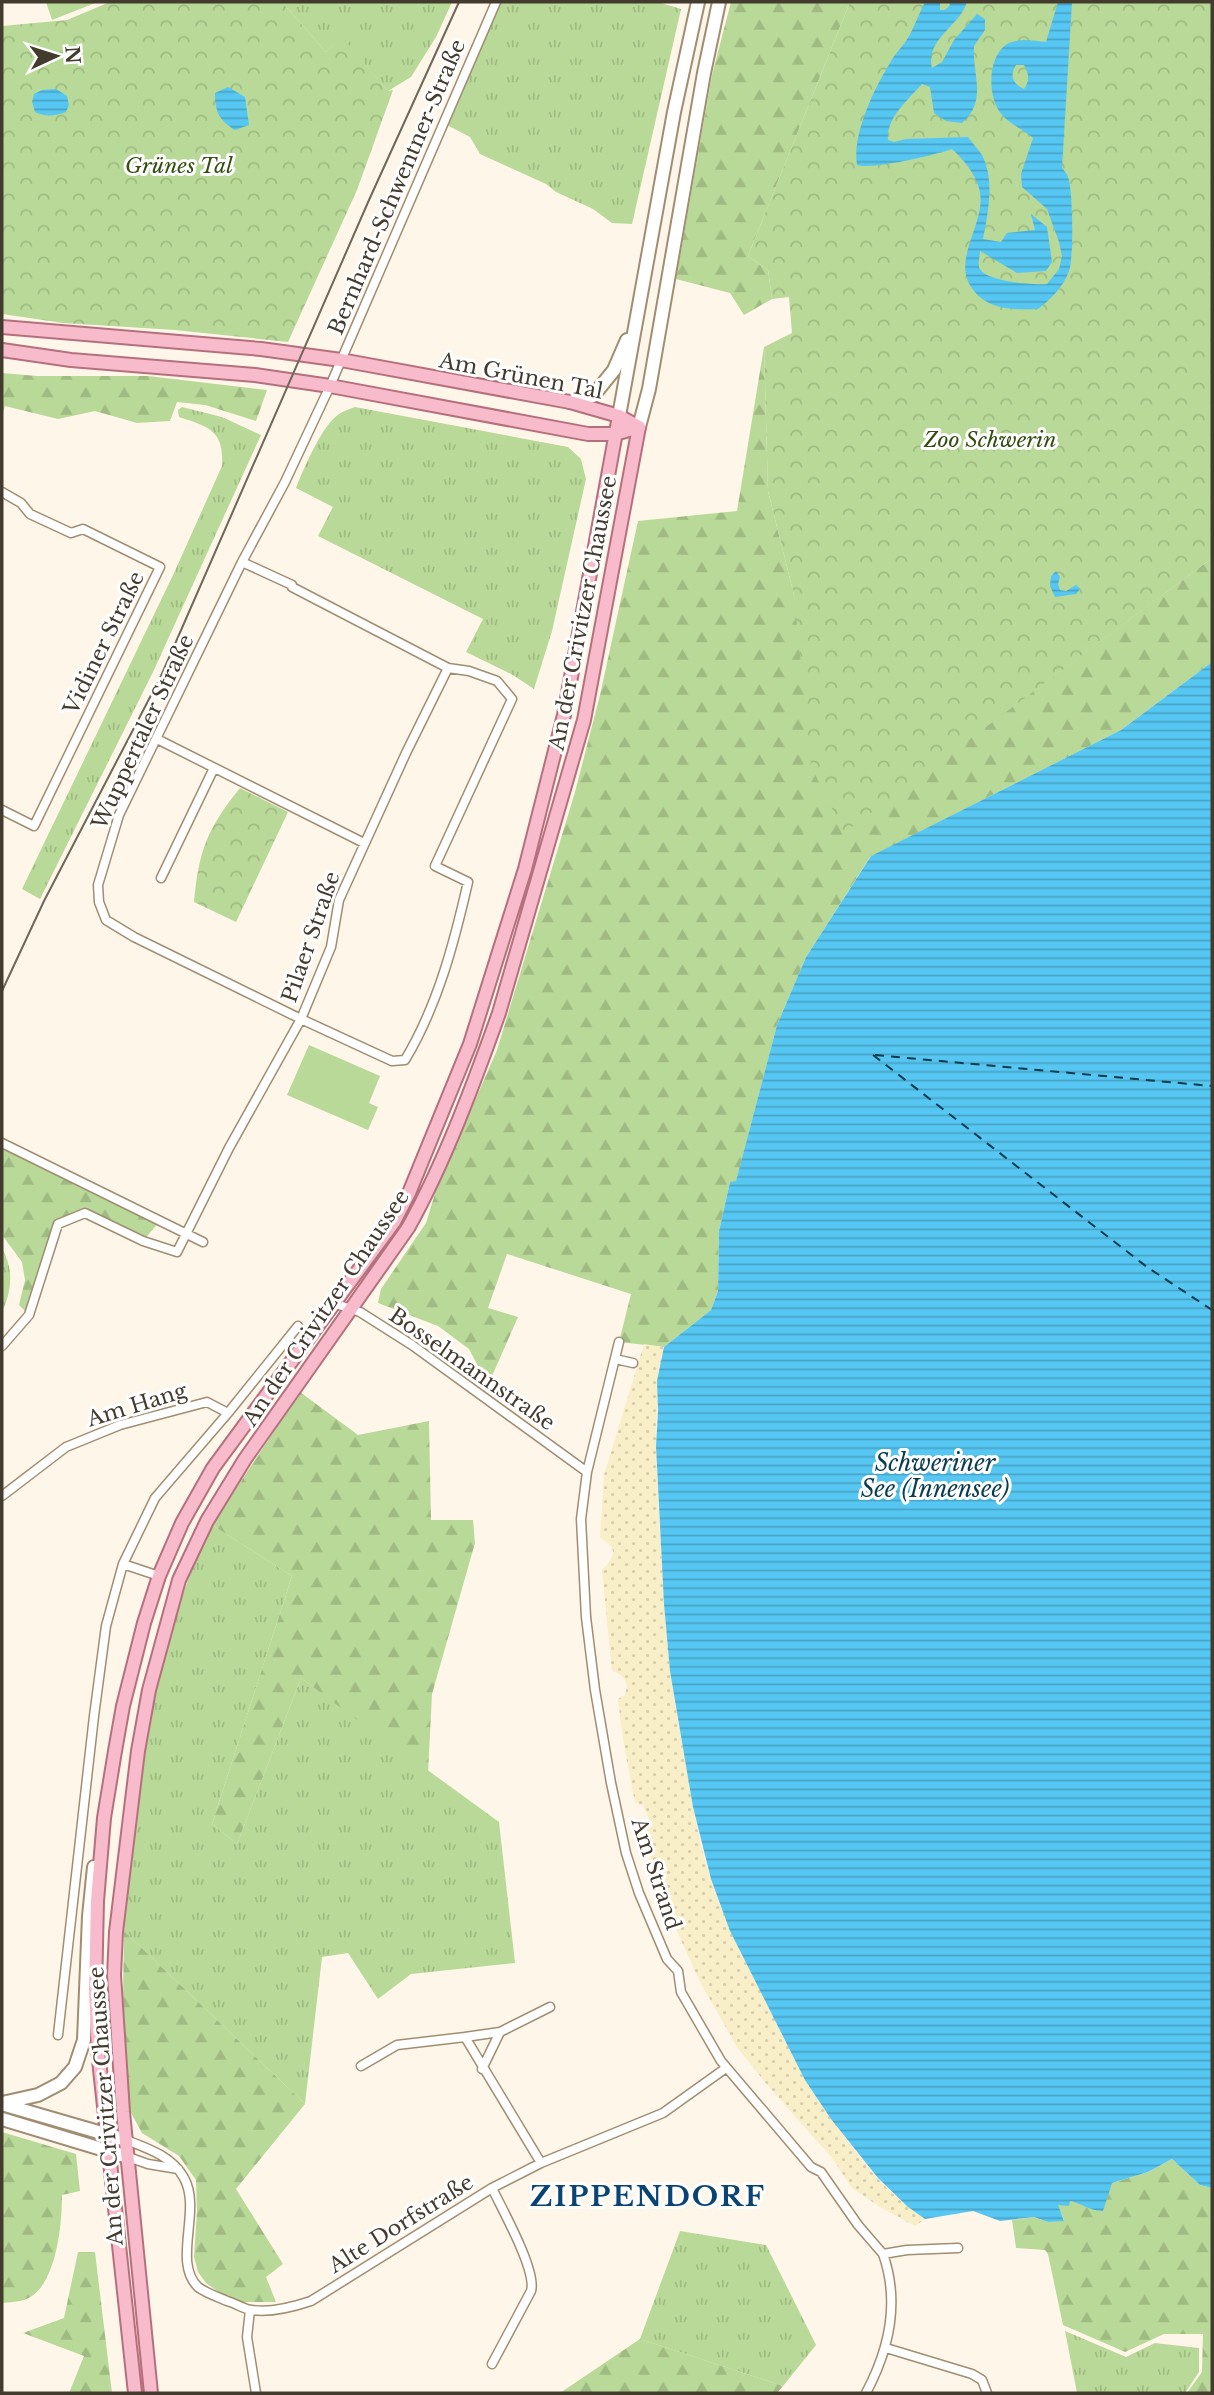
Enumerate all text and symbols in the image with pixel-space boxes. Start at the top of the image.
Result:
north arrow [21,21,91,91]
street label: Bernhard-Schwentner-Straße [323,35,471,339]
text: N [60,45,85,65]
park label: Grünes Tal [125,153,233,179]
street label: Am Grünen Tal [436,347,605,405]
park label: Zoo Schwerin [923,427,1056,453]
street label: An der Crivitzer Chaussee [543,473,622,754]
street label: Vidiner Straße [58,567,150,720]
street label: Wuppertaler Straße [86,630,200,834]
street label: Pilaer Straße [276,868,346,1006]
street label: An der Crivitzer Chaussee [236,1185,415,1432]
street label: Bosselmannstraße [384,1302,560,1436]
street label: Am Hang [83,1377,190,1433]
water label: Schweriner See (Innensee) [861,1449,1010,1503]
street label: Am Strand [625,1814,686,1933]
street label: An der Crivitzer Chaussee [83,1966,129,2247]
street label: Alte Dorfstraße [323,2169,478,2279]
district label: ZIPPENDORF [530,2179,766,2214]

